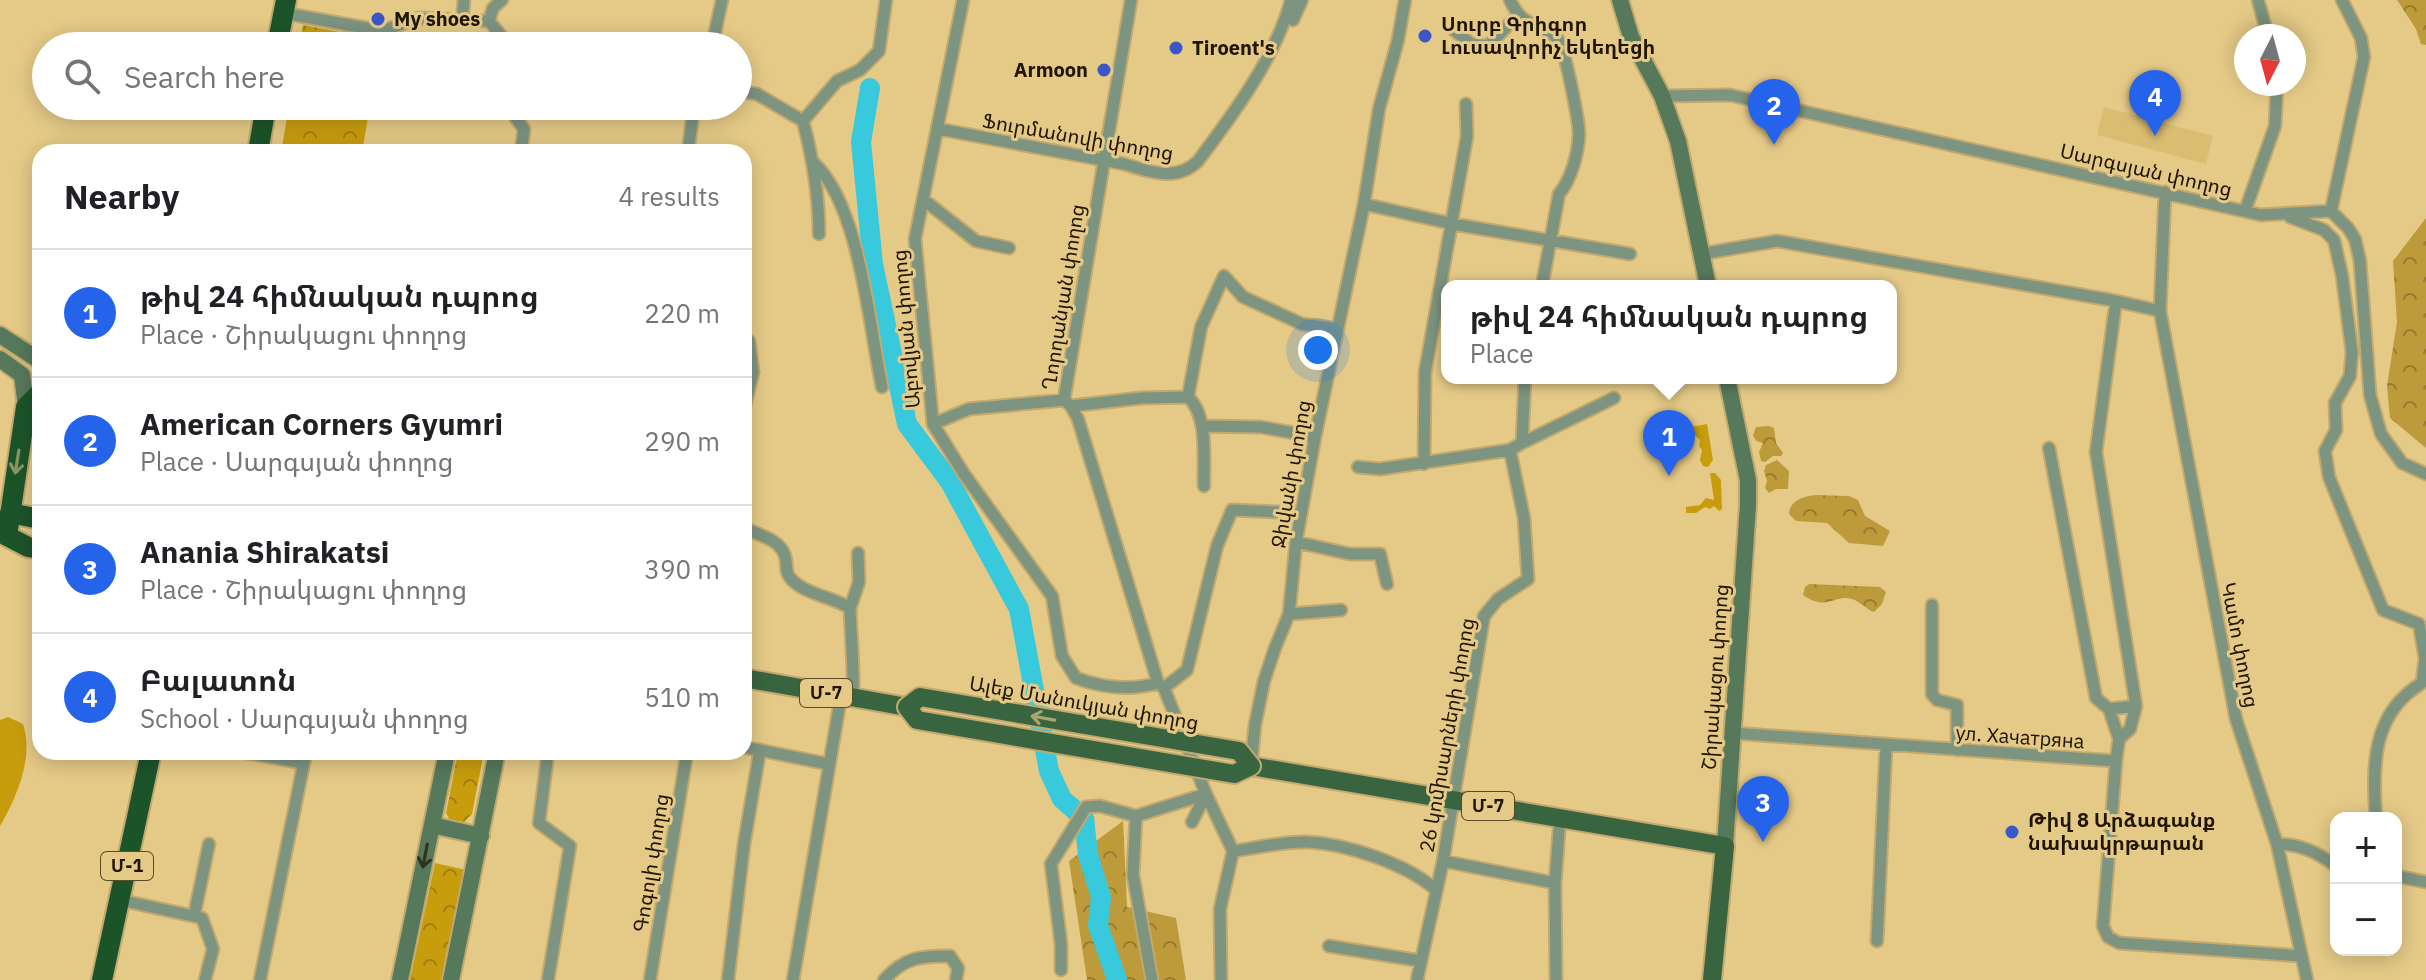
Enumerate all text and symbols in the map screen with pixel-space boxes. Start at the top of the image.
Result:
place label: My shoes [394,5,480,32]
marker: My shoes [369,10,387,28]
place label: Սուրբ Գրիգոր Լուսավորիչ եկեղեցի [1441,10,1655,60]
north arrow [2234,24,2306,96]
marker: Սուրբ Գրիգոր Լուսավորիչ եկեղեցի [1416,27,1434,45]
search box [32,32,752,120]
place label: Tiroent's [1192,34,1275,61]
marker: Tiroent's [1167,39,1185,57]
icon: search [60,54,104,98]
place label: Armoon [1014,56,1088,83]
text: Search here [124,57,285,96]
marker: Armoon [1095,61,1113,79]
pin: 4 [2129,70,2181,136]
pin: 2 [1748,79,1800,145]
street label: Ֆուրմանովի փողոց [980,106,1176,167]
street label: Սարգսյան փողոց [2057,137,2235,202]
text: Nearby [64,174,179,218]
text: 4 results [618,179,720,213]
street label: Ղորղանյան փողոց [1034,202,1091,392]
street label: Աբովյան փողոց [885,248,926,410]
text: թիվ 24 հիմնական դպրոց [140,276,539,315]
popup [1441,280,1897,384]
text: 1 [82,296,98,330]
text: 220 m [644,296,720,330]
text: թիվ 24 հիմնական դպրոց [1470,296,1868,335]
text: Place · Շիրակացու փողոց [140,317,467,351]
your location [1298,330,1338,370]
text: Place [1470,336,1534,370]
street label: Ջիվանի փողոց [1264,398,1317,550]
text: American Corners Gyumri [140,404,503,443]
pin: 1 [1643,410,1695,476]
text: 2 [82,424,98,458]
text: 290 m [644,424,720,458]
text: Place · Սարգսյան փողոց [140,444,453,478]
one-way arrow [9,448,24,474]
text: Anania Shirakatsi [140,532,389,571]
text: 3 [82,552,98,586]
text: 390 m [644,552,720,586]
text: Place · Շիրակացու փողոց [140,572,467,606]
street label: Կամո փողոց [2215,580,2266,710]
street label: Շիրակացու փողոց [1695,583,1734,771]
street label: 26 կոմիսարների փողոց [1413,616,1480,854]
text: Բալատոն [140,660,296,699]
street label: Ալեք Մանուկյան փողոց [967,669,1201,736]
road number: Մ-7 [800,679,852,707]
text: 4 [82,680,98,714]
text: 510 m [644,680,720,714]
text: School · Սարգսյան փողոց [140,701,469,735]
one-way arrow [1030,709,1056,724]
street label: ул. Хачатряна [1955,719,2086,754]
pin: 3 [1737,776,1789,842]
street label: Գոգոլի փողոց [626,792,675,934]
road number: Մ-7 [1462,792,1514,820]
place label: Թիվ 8 Արձագանք նախակրթարան [2028,806,2215,856]
map controls [2330,812,2402,956]
button: + [2330,812,2402,884]
marker: Թիվ 8 Արձագանք նախակրթարան [2003,823,2021,841]
one-way arrow [417,842,432,868]
road number: Մ-1 [101,852,153,880]
button: − [2330,884,2402,956]

